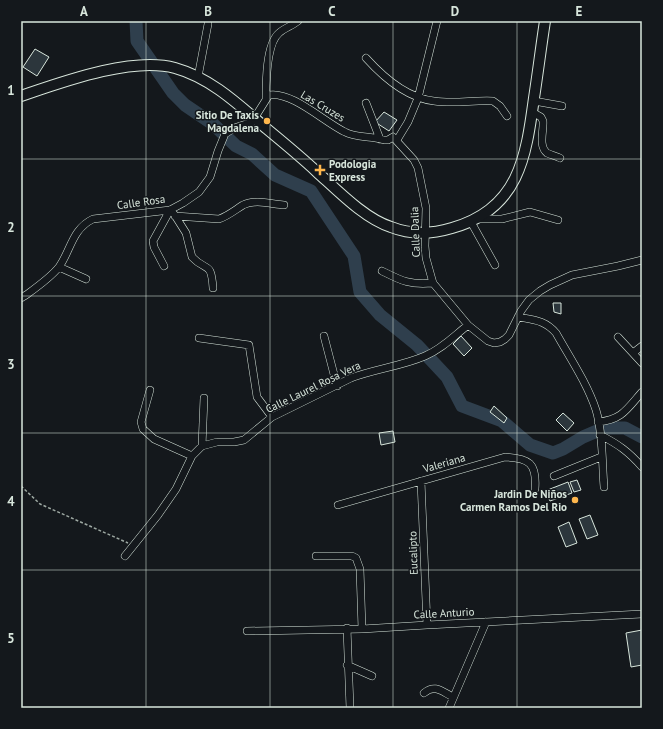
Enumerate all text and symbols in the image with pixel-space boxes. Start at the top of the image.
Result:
text: A [80,3,88,20]
text: B [204,3,212,20]
text: C [328,3,336,20]
text: D [451,3,459,20]
text: E [576,3,583,20]
text: 1 [7,82,15,99]
street label: Las Cruzes [298,87,348,125]
place label: Sitio De Taxis Magdalena [196,108,259,135]
marker: Sitio De Taxis Magdalena [262,116,272,126]
place label: Podologia Express [329,157,376,184]
marker: Podologia Express [314,164,326,176]
street label: Calle Rosa [116,192,166,212]
street label: Calle Dalia [407,206,423,258]
text: 2 [7,219,15,236]
text: 3 [7,356,15,373]
street label: Calle Laurel Rosa Vera [263,358,363,416]
street label: Valeriana [420,450,467,476]
place label: Jardin De Niños Carmen Ramos Del Rio [460,487,567,514]
text: 4 [7,493,15,510]
marker: Jardin De Niños Carmen Ramos Del Rio [570,495,580,505]
street label: Eucalipto [405,531,421,575]
street label: Calle Anturio [413,604,475,622]
text: 5 [7,630,15,647]

